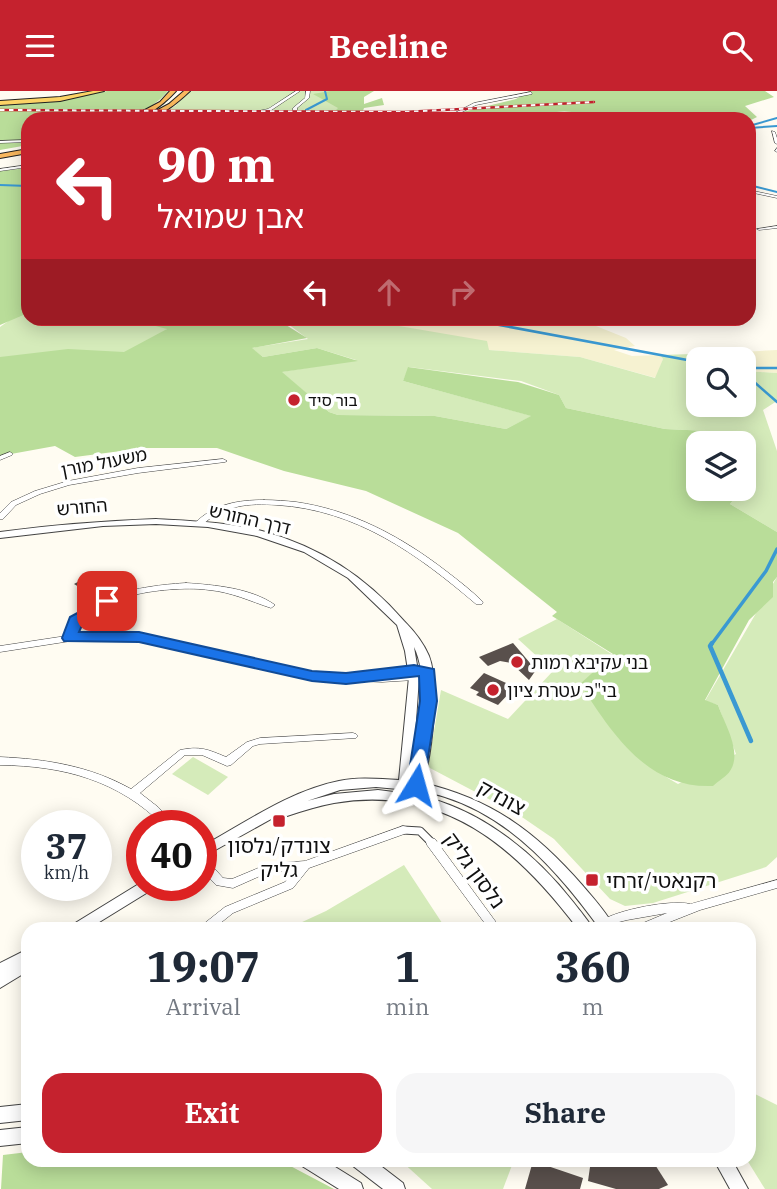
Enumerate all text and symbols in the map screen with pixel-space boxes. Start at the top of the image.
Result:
text: Beeline [329,25,448,67]
icon: menu [21,27,59,65]
icon: search [718,27,756,65]
text: 90 m [157,132,275,195]
icon: left [42,140,133,231]
text: אבן שמואל [157,195,304,237]
icon: left [297,273,335,311]
icon: ahead [370,273,408,311]
icon: right [443,273,481,311]
map controls [686,347,756,501]
button: search [686,347,756,417]
place label: בור סיד [308,390,358,410]
marker: בור סיד [286,392,302,408]
button: layers [686,431,756,501]
street label: משעול מורן [59,442,149,482]
street label: החורש [56,493,108,521]
street label: דרך החורש [207,498,293,540]
pin [77,571,137,631]
icon: arrive [88,582,126,620]
place label: בני עקיבא רמות [531,651,648,674]
marker: בני עקיבא רמות [509,654,525,670]
place label: בי"כ עטרת ציון [507,679,617,702]
marker: בי"כ עטרת ציון [485,682,501,698]
position arrow [379,748,453,822]
street label: צונדק [473,773,531,821]
speed limit sign: 40 [126,810,217,901]
marker: צונדק/נלסון גליק [271,813,287,829]
text: 37 [45,823,88,869]
street label: נלסון גליק [438,826,512,914]
place label: צונדק/נלסון גליק [227,831,331,883]
text: km/h [44,861,89,884]
place label: רקנאטי/זרחי [606,866,717,894]
marker: רקנאטי/זרחי [584,872,600,888]
text: 19:07 [146,939,260,994]
text: 1 [395,939,420,994]
text: 360 [555,939,630,994]
text: Arrival [166,991,241,1021]
text: min [386,991,429,1021]
text: m [582,991,604,1021]
button: Exit [42,1073,382,1153]
button: Share [396,1073,735,1153]

